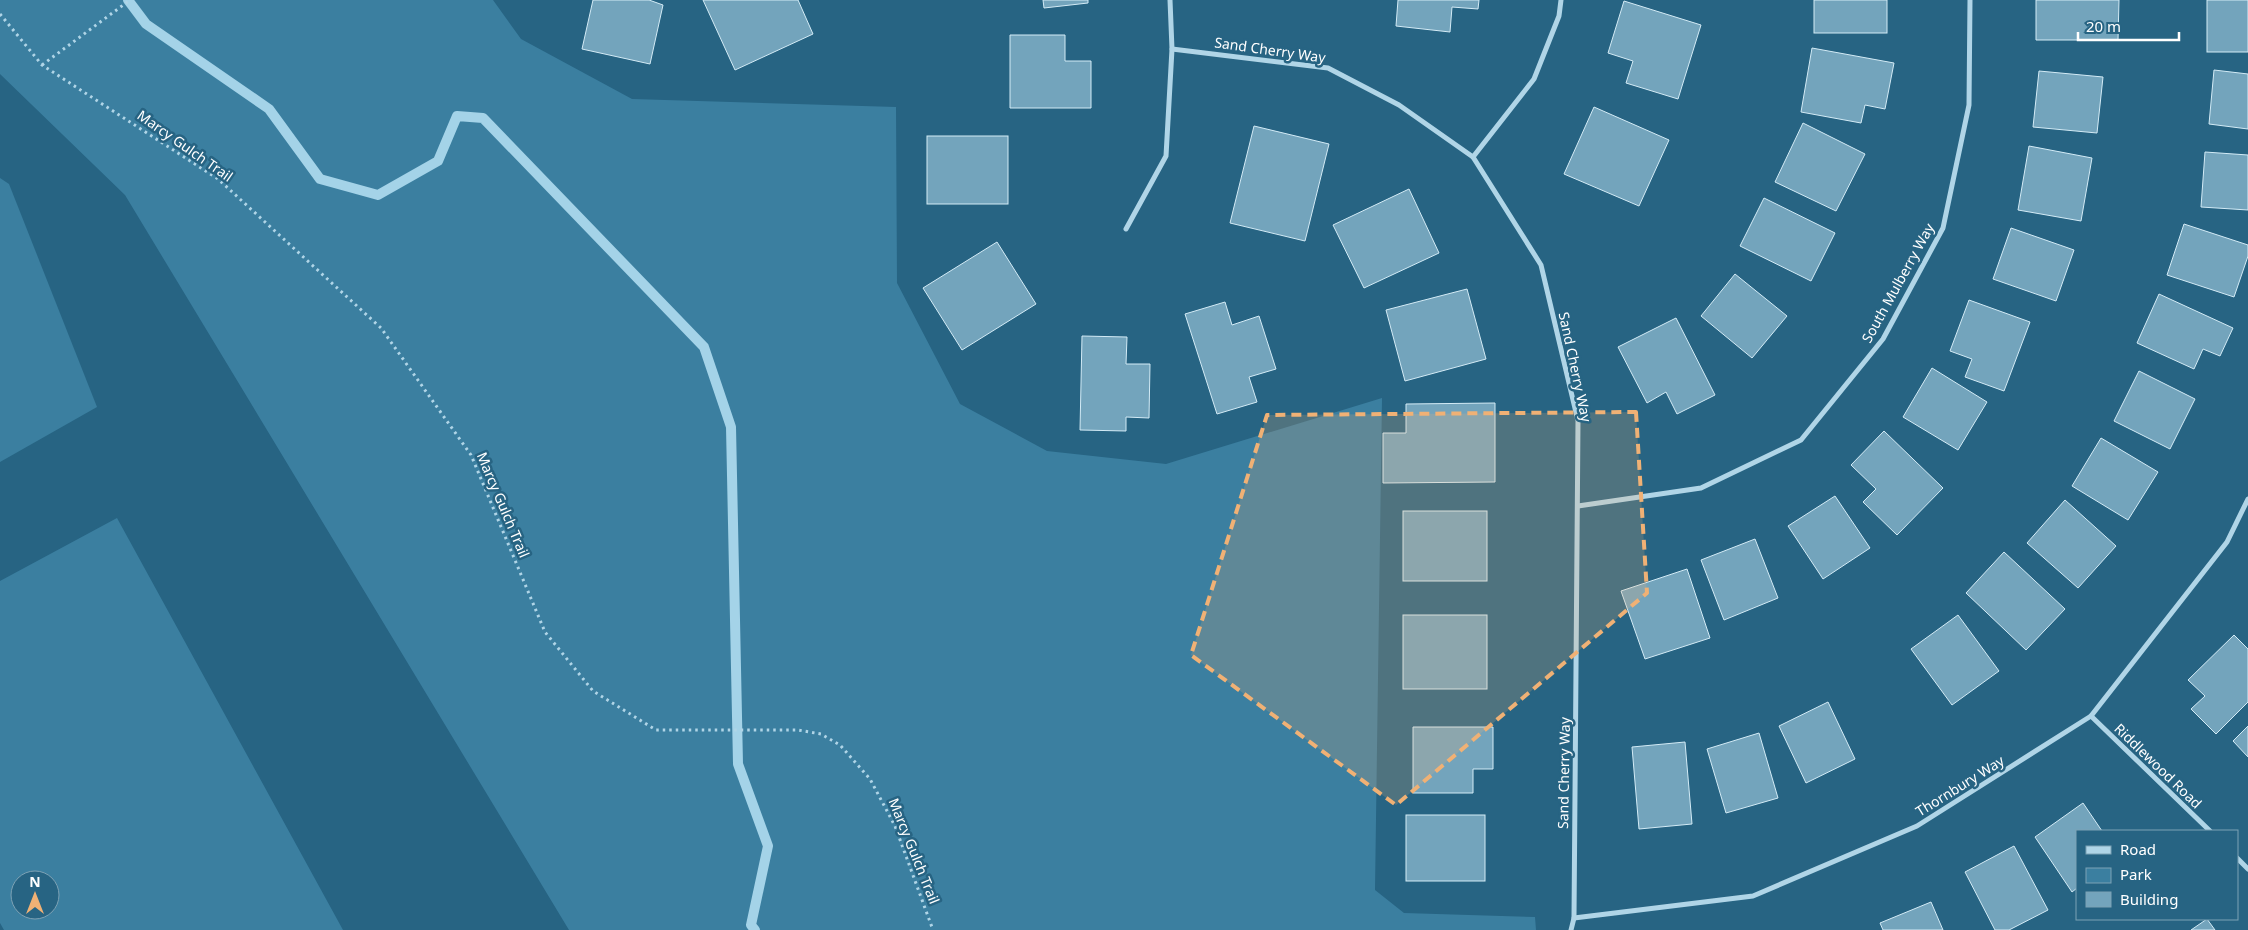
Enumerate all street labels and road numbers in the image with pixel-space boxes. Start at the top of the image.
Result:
street label: Sand Cherry Way [1213,32,1328,67]
street label: Marcy Gulch Trail [134,105,237,186]
street label: South Mulberry Way [1857,219,1939,346]
street label: Sand Cherry Way [1555,310,1597,424]
street label: Marcy Gulch Trail [473,449,534,560]
street label: Sand Cherry Way [1553,716,1574,829]
street label: Riddlewood Road [2111,719,2206,812]
street label: Thornbury Way [1912,750,2008,820]
street label: Marcy Gulch Trail [885,795,944,907]

